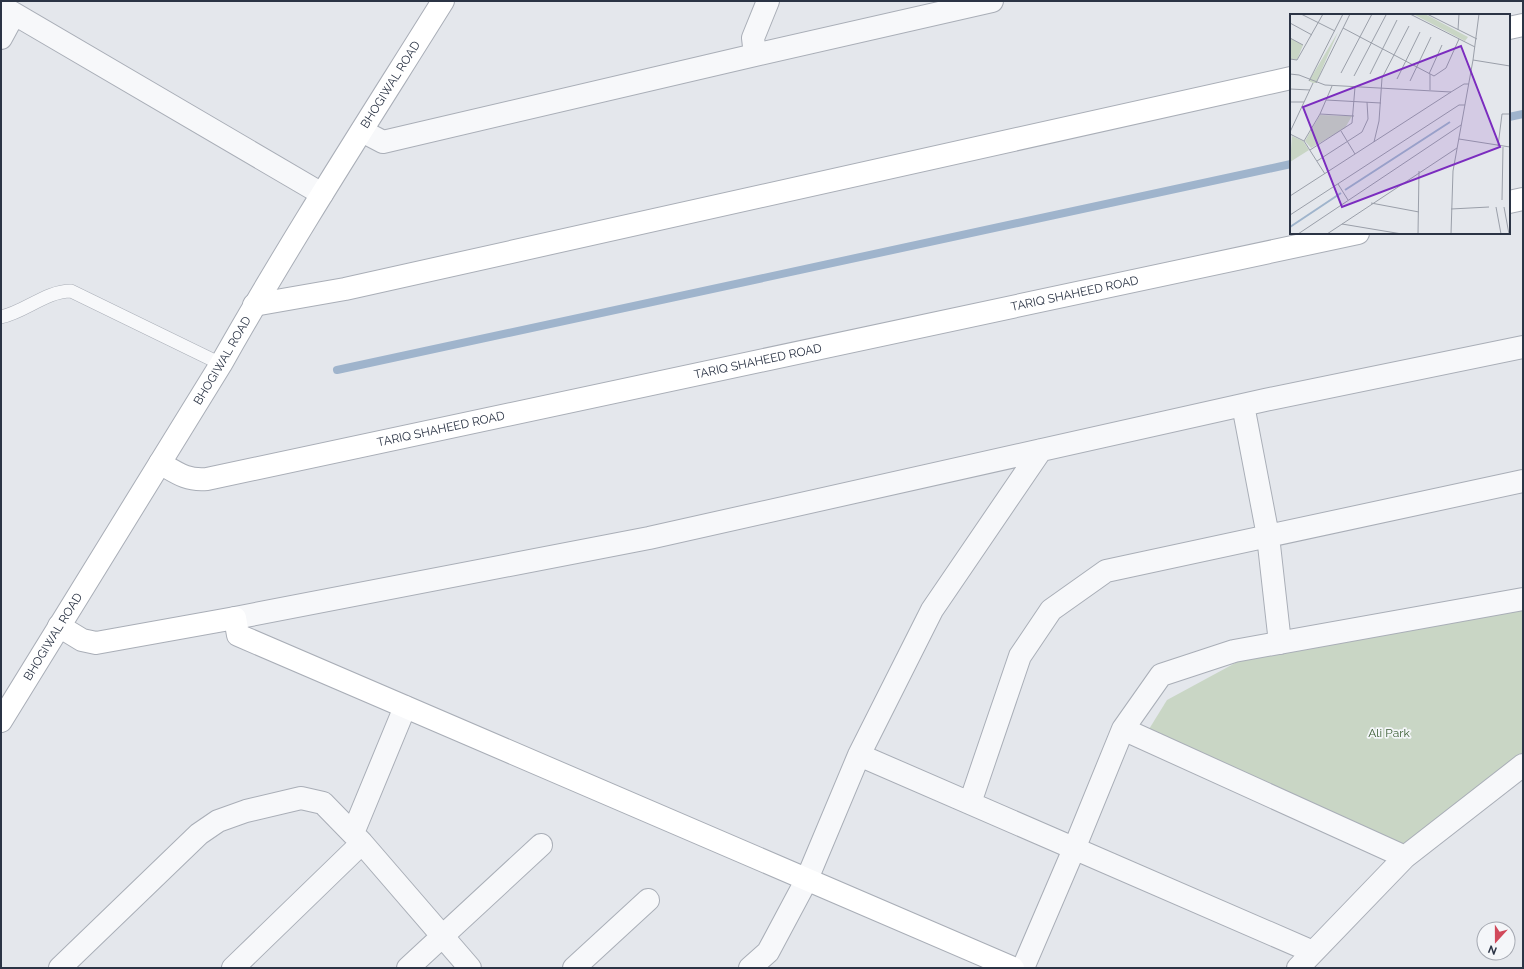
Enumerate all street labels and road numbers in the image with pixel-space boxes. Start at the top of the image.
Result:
street label: BHOGIWAL ROAD [358,38,423,131]
street label: TARIQ SHAHEED ROAD [1010,273,1140,314]
street label: BHOGIWAL ROAD [191,313,254,407]
street label: TARIQ SHAHEED ROAD [693,341,823,382]
street label: TARIQ SHAHEED ROAD [376,408,506,449]
street label: BHOGIWAL ROAD [21,590,85,683]

